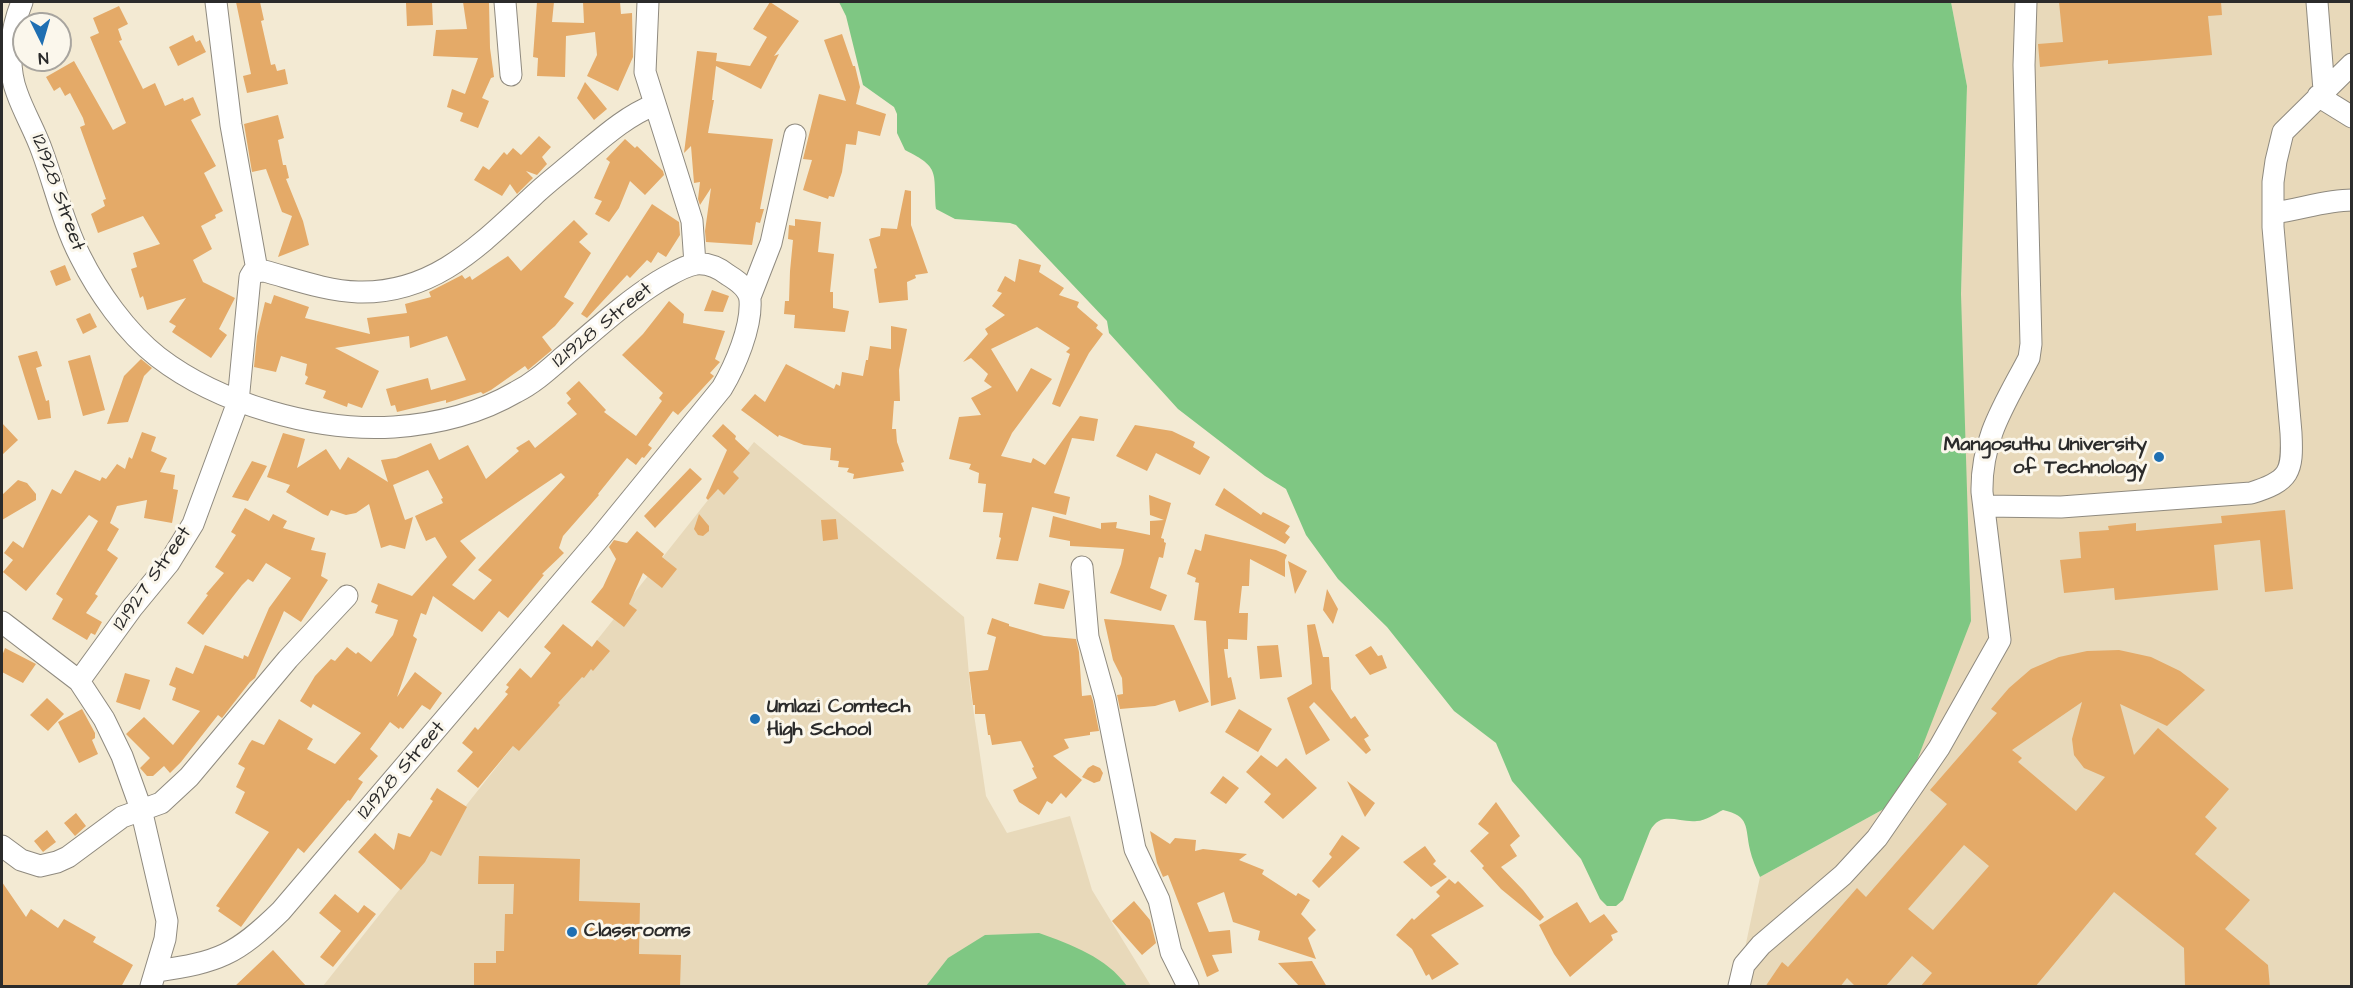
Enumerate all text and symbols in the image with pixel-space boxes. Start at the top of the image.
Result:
north arrow [12,12,72,72]
text: N [37,47,49,69]
street label: 121928 Street [25,132,89,254]
street label: 121928 Street [548,278,658,374]
place label: Mangosuthu University of Technology [1944,434,2147,481]
marker: Mangosuthu University of Technology [2152,450,2166,464]
street label: 121927 Street [108,522,198,636]
place label: Umlazi Comtech High School [767,696,910,743]
marker: Umlazi Comtech High School [748,712,762,726]
street label: 121928 Street [353,717,451,825]
place label: Classrooms [584,920,691,944]
marker: Classrooms [565,925,579,939]

